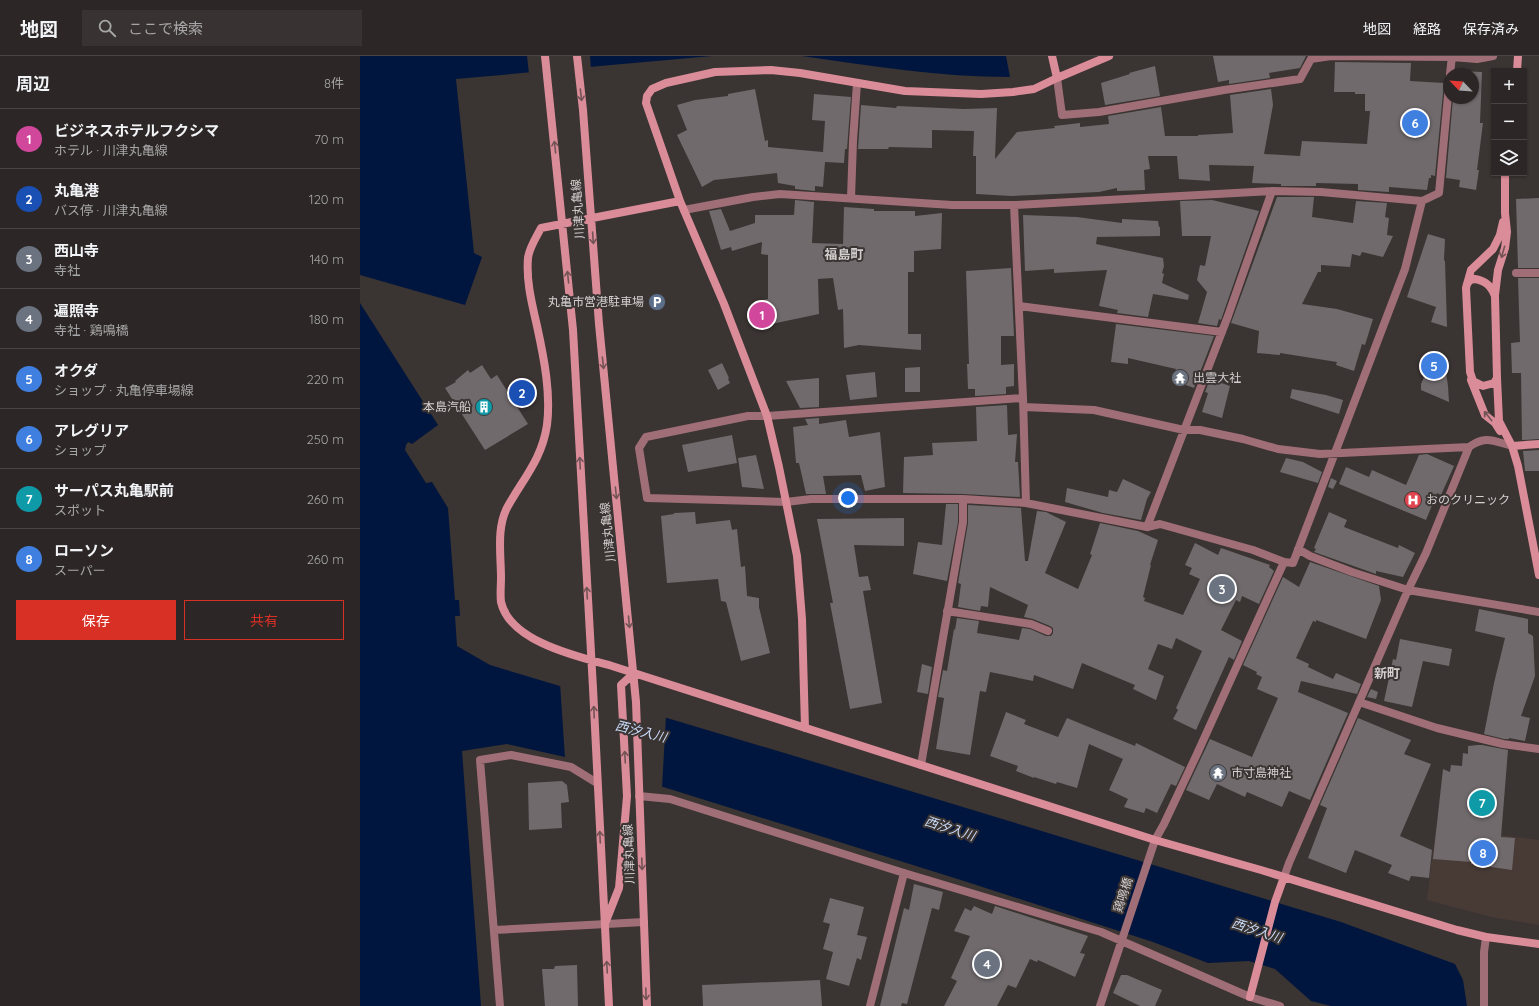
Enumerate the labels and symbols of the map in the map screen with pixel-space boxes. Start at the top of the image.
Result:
north arrow [1443,68,1479,104]
one-way arrow [578,88,585,101]
pin: 6 [1402,108,1428,138]
one-way arrow [551,141,559,154]
street label: 川津丸亀線 [568,179,587,239]
one-way arrow [589,231,596,244]
one-way arrow [1499,245,1506,258]
district label: 福島町 [824,246,864,262]
one-way arrow [564,271,572,284]
parking icon: 丸亀市営港駐車場 [647,292,667,312]
place label: 丸亀市営港駐車場 [548,294,644,309]
pin: 1 [749,300,775,330]
pin: 5 [1421,351,1447,381]
one-way arrow [599,356,607,369]
temple icon: 出雲大社 [1170,368,1190,388]
place label: 出雲大社 [1193,370,1241,385]
pin: 2 [509,378,535,408]
building icon: 本島汽船 [474,397,494,417]
place label: 本島汽船 [423,399,471,414]
one-way arrow [1484,410,1492,421]
one-way arrow [576,457,584,470]
one-way arrow [612,486,620,499]
your location [838,488,858,508]
hospital icon: おのクリニック [1403,490,1423,510]
place label: おのクリニック [1426,492,1510,507]
street label: 川津丸亀線 [597,501,618,563]
pin: 3 [1209,574,1235,604]
one-way arrow [583,587,591,600]
one-way arrow [625,615,632,628]
district label: 新町 [1374,665,1400,681]
one-way arrow [591,706,598,719]
water label: 西汐入川 [614,717,670,746]
one-way arrow [621,751,629,764]
temple icon: 市寸島神社 [1208,763,1228,783]
place label: 市寸島神社 [1231,765,1291,780]
pin: 7 [1469,788,1495,818]
water label: 西汐入川 [923,812,979,844]
street label: 川津丸亀線 [620,824,637,884]
one-way arrow [597,831,604,844]
pin: 8 [1470,838,1496,868]
one-way arrow [638,857,646,870]
street label: 鶏鳴橋 [1110,875,1135,914]
water label: 西汐入川 [1230,914,1286,946]
pin: 4 [974,949,1000,979]
one-way arrow [603,961,611,974]
one-way arrow [643,987,650,1000]

